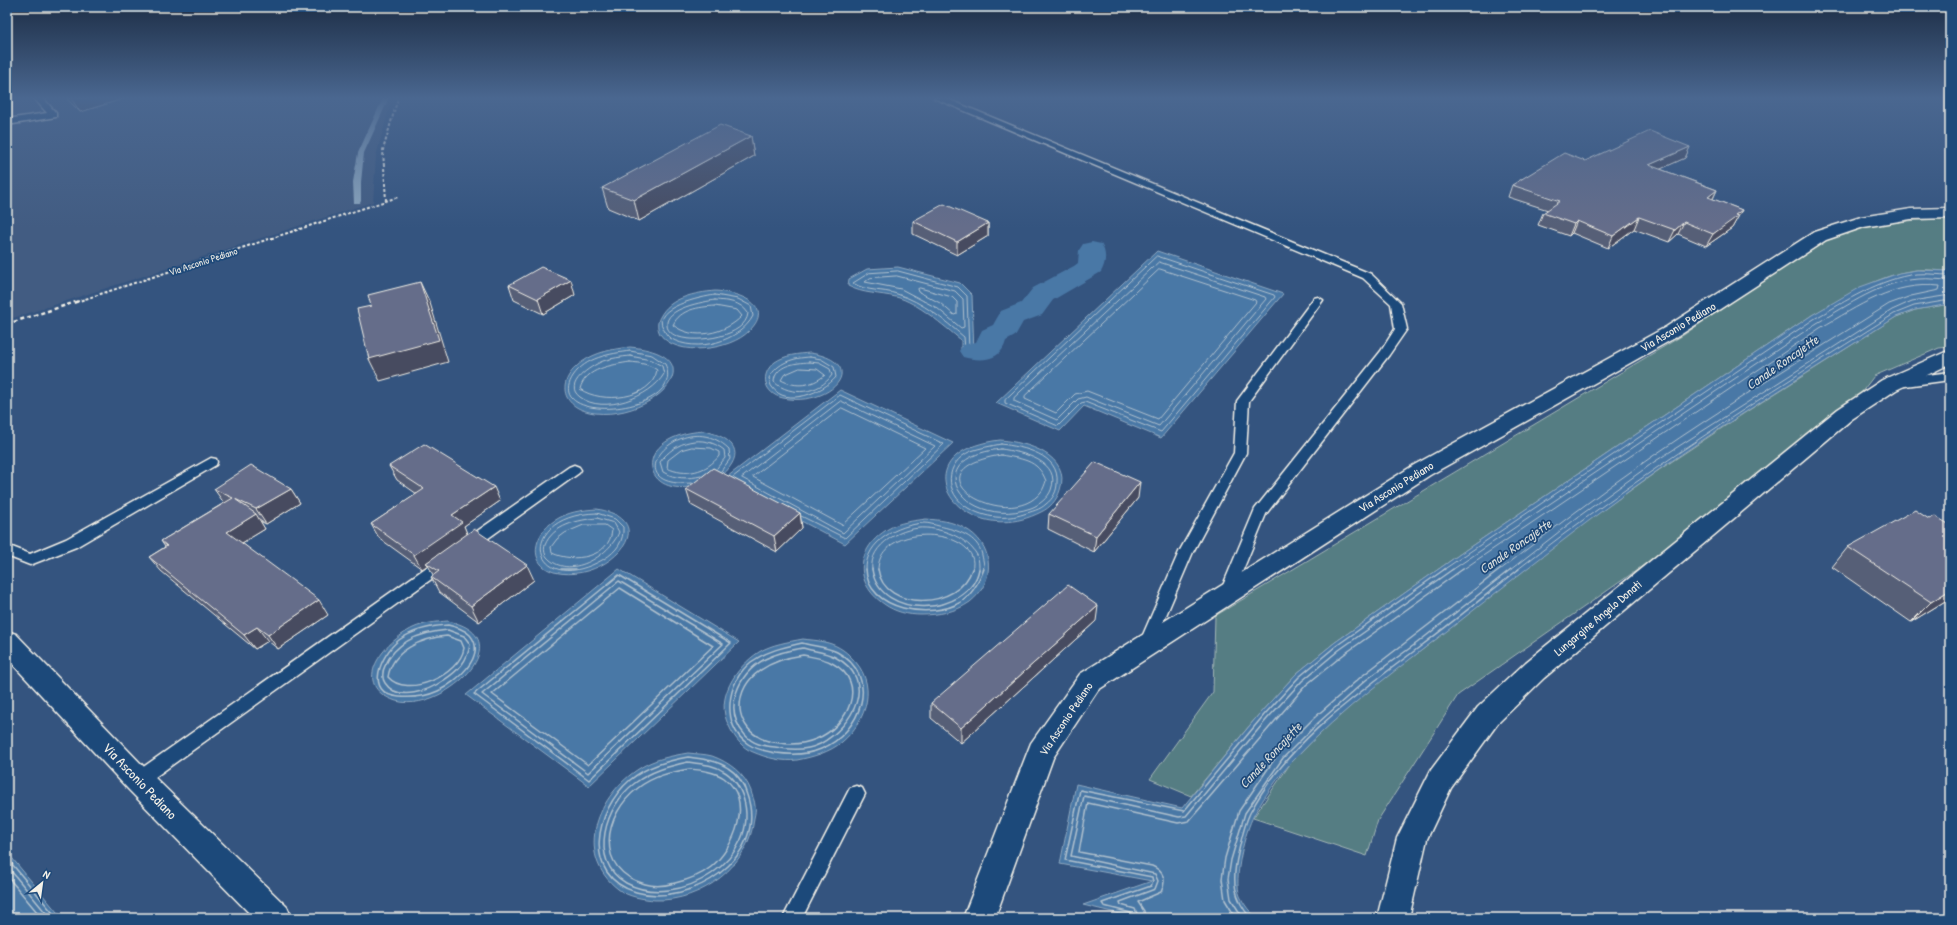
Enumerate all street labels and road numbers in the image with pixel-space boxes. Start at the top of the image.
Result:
street label: Via Asconio Pediano [167,244,239,279]
street label: Via Asconio Pediano [1637,297,1719,356]
street label: Via Asconio Pediano [1355,457,1437,516]
street label: Lungargine Angelo Donati [1550,576,1645,659]
street label: Via Asconio Pediano [1035,678,1097,759]
street label: Via Asconio Pediano [99,738,182,823]

